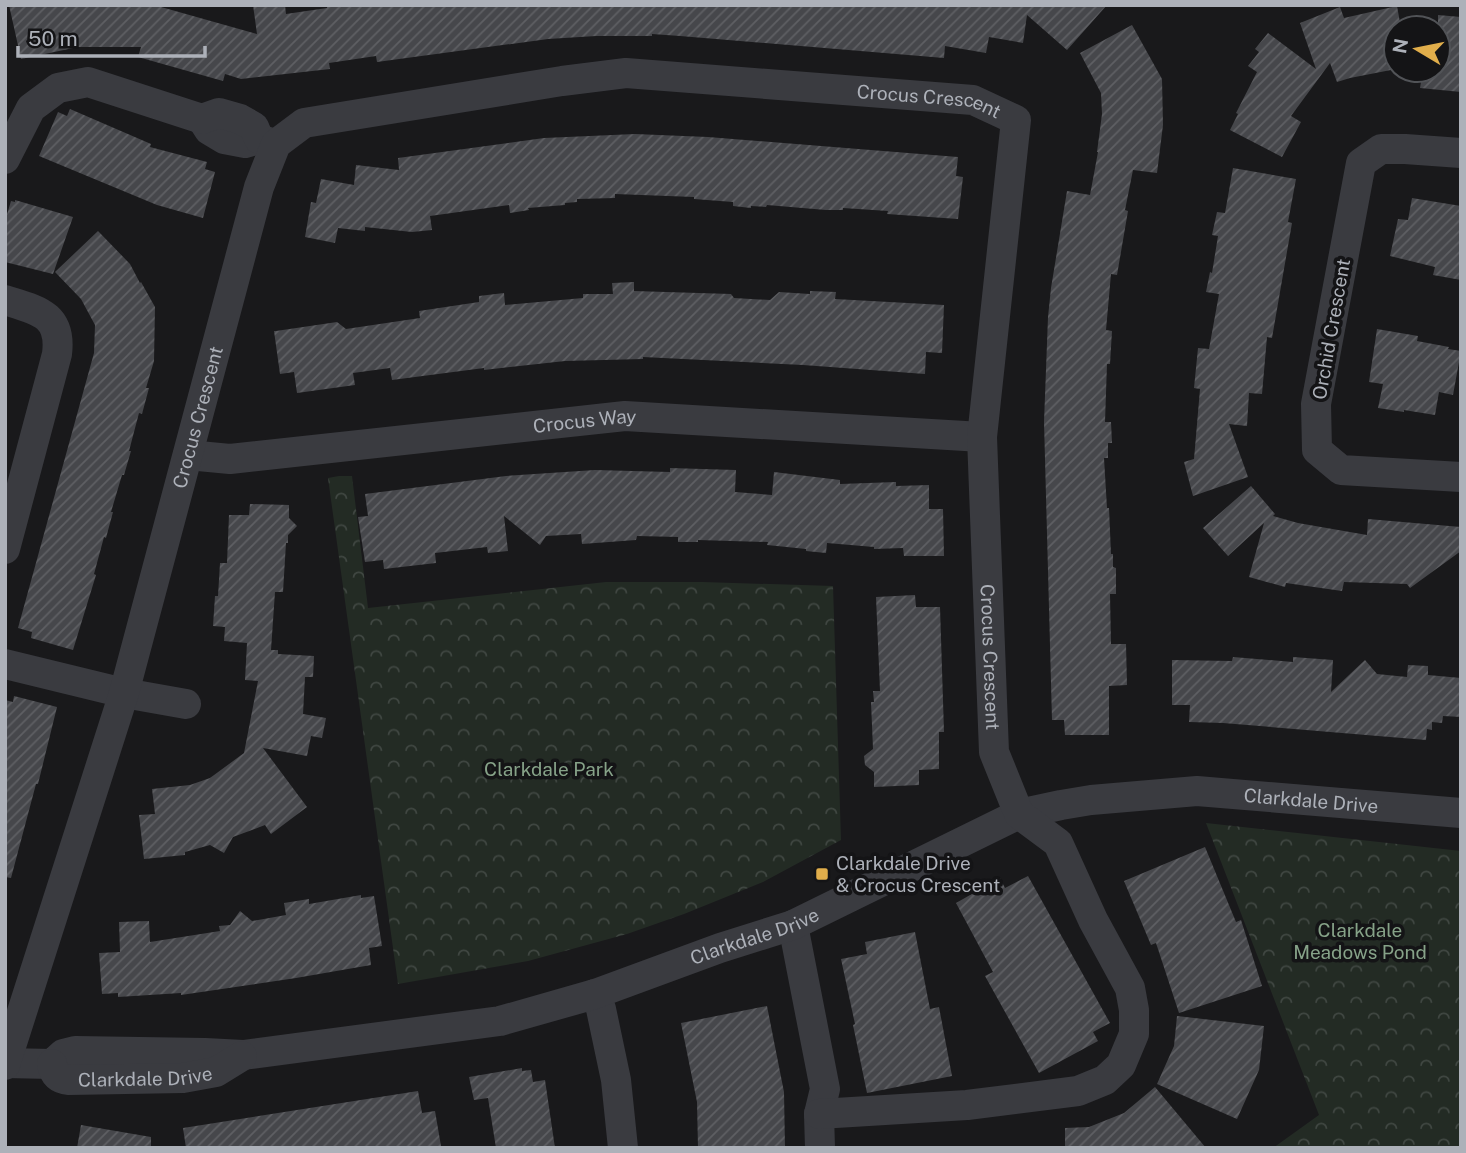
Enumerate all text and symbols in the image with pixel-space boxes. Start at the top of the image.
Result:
scale bar [18,14,205,58]
north arrow [1382,14,1452,84]
text: 50 m [28,26,78,51]
text: N [1388,37,1412,55]
street label: Crocus Crescent [856,80,1005,123]
street label: Orchid Crescent [1308,257,1354,401]
street label: Crocus Crescent [168,344,227,491]
street label: Crocus Way [532,405,637,437]
street label: Crocus Crescent [977,584,1004,731]
park label: Clarkdale Park [484,758,614,780]
street label: Clarkdale Drive [1243,784,1379,817]
place label: Clarkdale Drive & Crocus Crescent [836,852,1000,896]
marker: Clarkdale Drive & Crocus Crescent [814,866,830,882]
street label: Clarkdale Drive [687,903,822,969]
park label: Clarkdale Meadows Pond [1293,919,1427,963]
street label: Clarkdale Drive [78,1062,214,1091]

